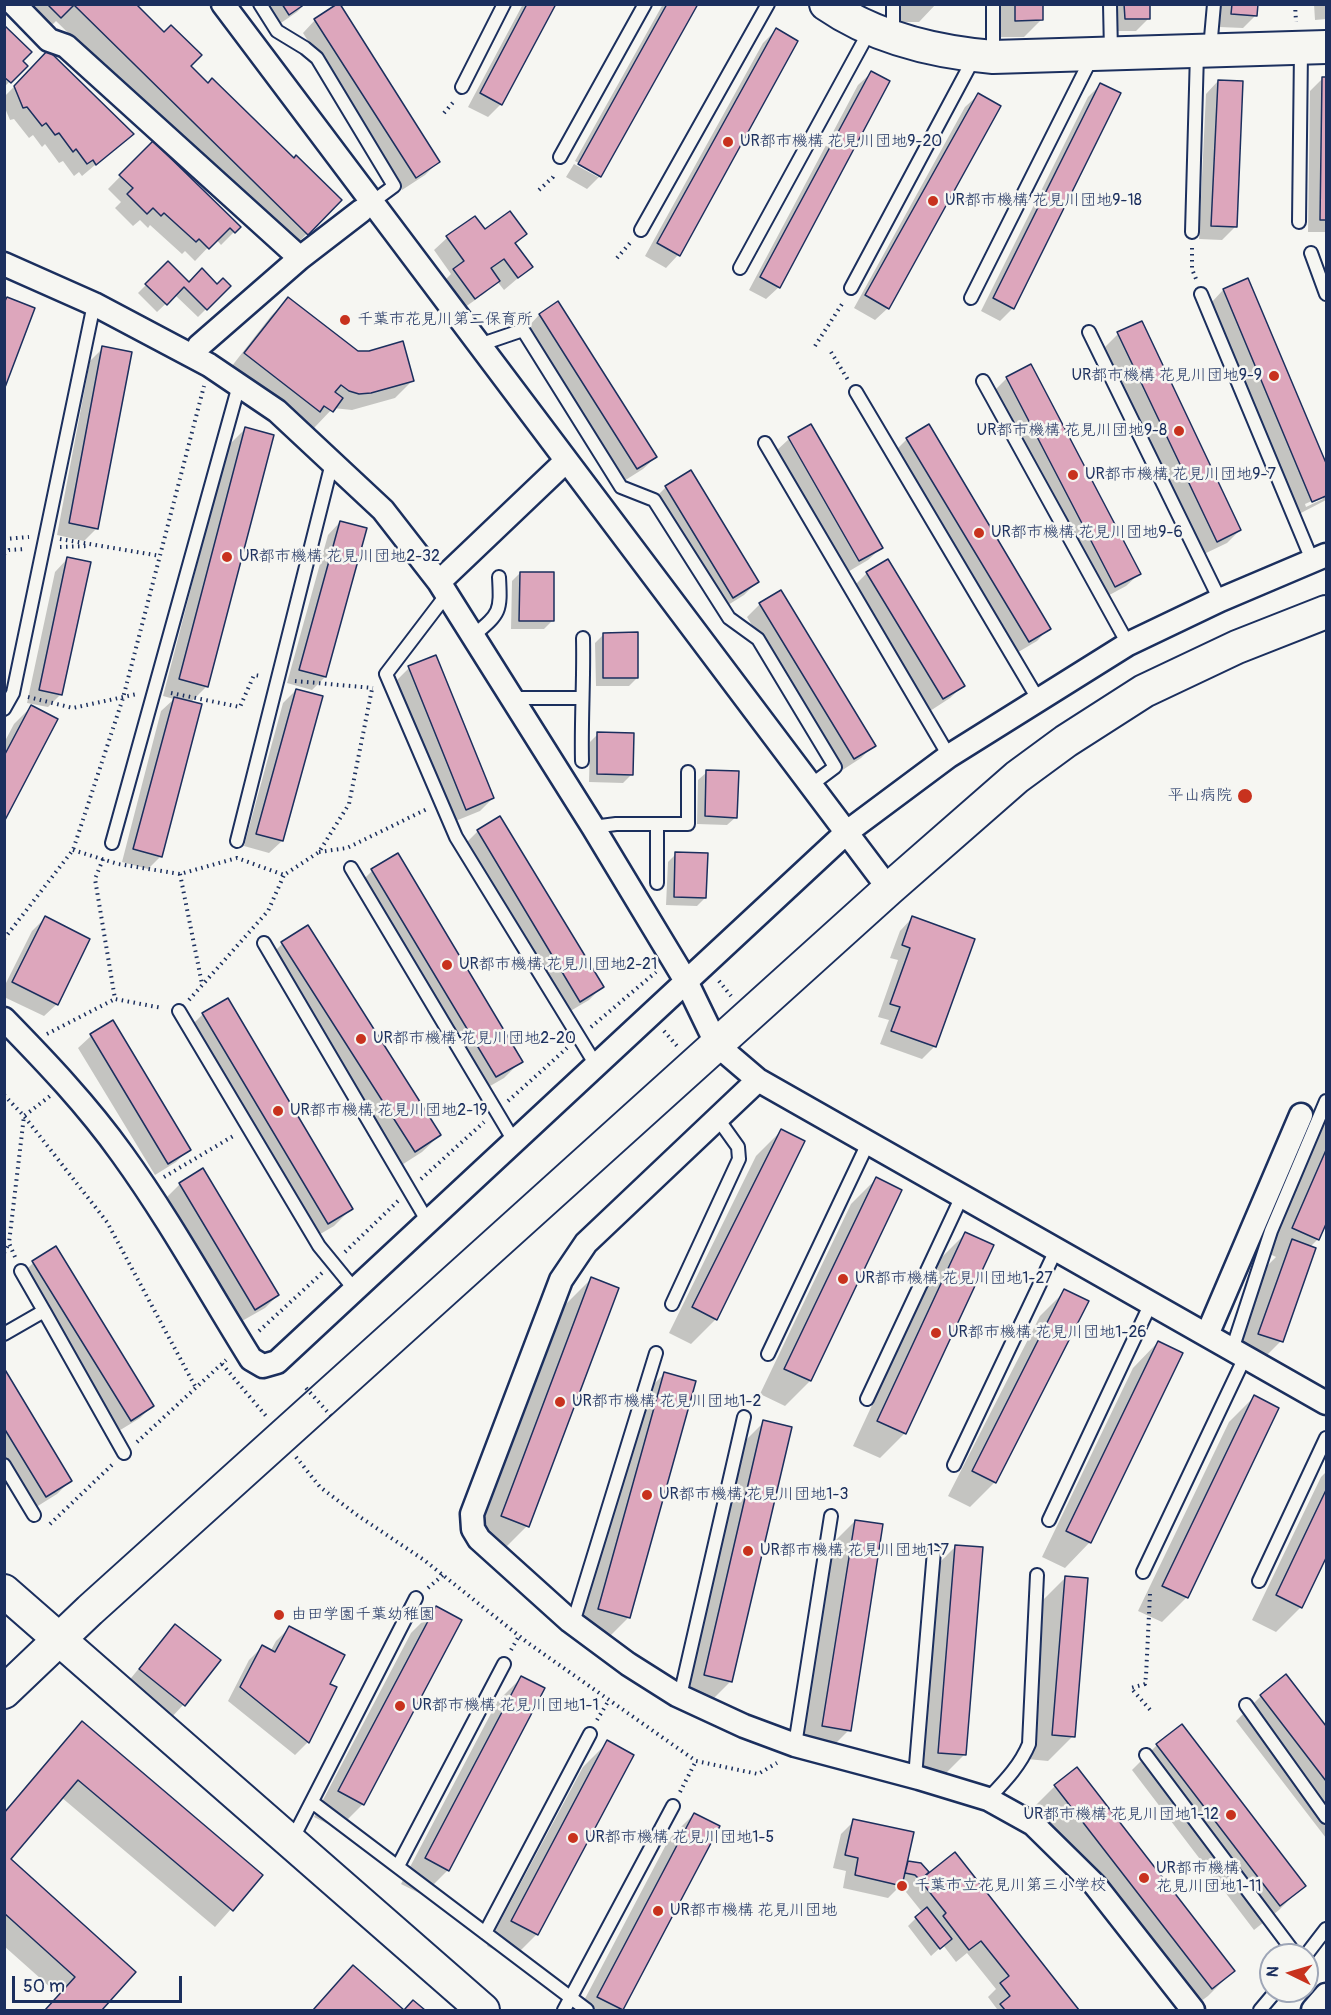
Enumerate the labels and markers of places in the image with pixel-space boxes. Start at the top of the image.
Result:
place label: UR都市機構 花見川団地9-20 [740,132,942,152]
marker: UR都市機構 花見川団地9-20 [721,135,735,149]
place label: UR都市機構 花見川団地9-18 [945,191,1142,211]
marker: UR都市機構 花見川団地9-18 [926,194,940,208]
place label: 千葉市花見川第二保育所 [357,310,533,330]
marker: 千葉市花見川第二保育所 [338,313,352,327]
place label: UR都市機構 花見川団地9-9 [1071,366,1262,386]
marker: UR都市機構 花見川団地9-9 [1267,369,1281,383]
place label: UR都市機構 花見川団地9-8 [977,421,1167,441]
marker: UR都市機構 花見川団地9-8 [1172,424,1186,438]
place label: UR都市機構 花見川団地9-7 [1085,465,1276,485]
marker: UR都市機構 花見川団地9-7 [1066,468,1080,482]
place label: UR都市機構 花見川団地9-6 [991,523,1183,543]
marker: UR都市機構 花見川団地9-6 [972,526,986,540]
place label: UR都市機構 花見川団地2-32 [239,547,440,567]
marker: UR都市機構 花見川団地2-32 [220,550,234,564]
place label: 平山病院 [1168,786,1232,806]
marker: 平山病院 [1236,787,1254,805]
place label: UR都市機構 花見川団地2-21 [459,955,657,975]
marker: UR都市機構 花見川団地2-21 [440,958,454,972]
place label: UR都市機構 花見川団地2-20 [373,1029,576,1049]
marker: UR都市機構 花見川団地2-20 [354,1032,368,1046]
place label: UR都市機構 花見川団地2-19 [290,1101,488,1121]
marker: UR都市機構 花見川団地2-19 [271,1104,285,1118]
place label: UR都市機構 花見川団地1-27 [855,1269,1053,1289]
marker: UR都市機構 花見川団地1-27 [836,1272,850,1286]
place label: UR都市機構 花見川団地1-26 [948,1323,1147,1343]
marker: UR都市機構 花見川団地1-26 [929,1326,943,1340]
place label: UR都市機構 花見川団地1-2 [572,1392,761,1412]
marker: UR都市機構 花見川団地1-2 [553,1395,567,1409]
place label: UR都市機構 花見川団地1-3 [659,1485,848,1505]
marker: UR都市機構 花見川団地1-3 [640,1488,654,1502]
place label: UR都市機構 花見川団地1-7 [760,1541,949,1561]
marker: UR都市機構 花見川団地1-7 [741,1544,755,1558]
place label: 由田学園千葉幼稚園 [291,1605,435,1625]
marker: 由田学園千葉幼稚園 [272,1608,286,1622]
place label: UR都市機構 花見川団地1-1 [412,1696,599,1716]
marker: UR都市機構 花見川団地1-1 [393,1699,407,1713]
place label: UR都市機構 花見川団地1-12 [1023,1805,1219,1825]
marker: UR都市機構 花見川団地1-12 [1224,1808,1238,1822]
place label: UR都市機構 花見川団地1-5 [585,1828,774,1848]
marker: UR都市機構 花見川団地1-5 [566,1831,580,1845]
place label: UR都市機構 花見川団地1-11 [1156,1859,1262,1897]
marker: UR都市機構 花見川団地1-11 [1137,1871,1151,1885]
place label: 千葉市立花見川第三小学校 [914,1876,1106,1896]
marker: 千葉市立花見川第三小学校 [895,1879,909,1893]
place label: UR都市機構 花見川団地 [670,1901,837,1921]
marker: UR都市機構 花見川団地 [651,1904,665,1918]

